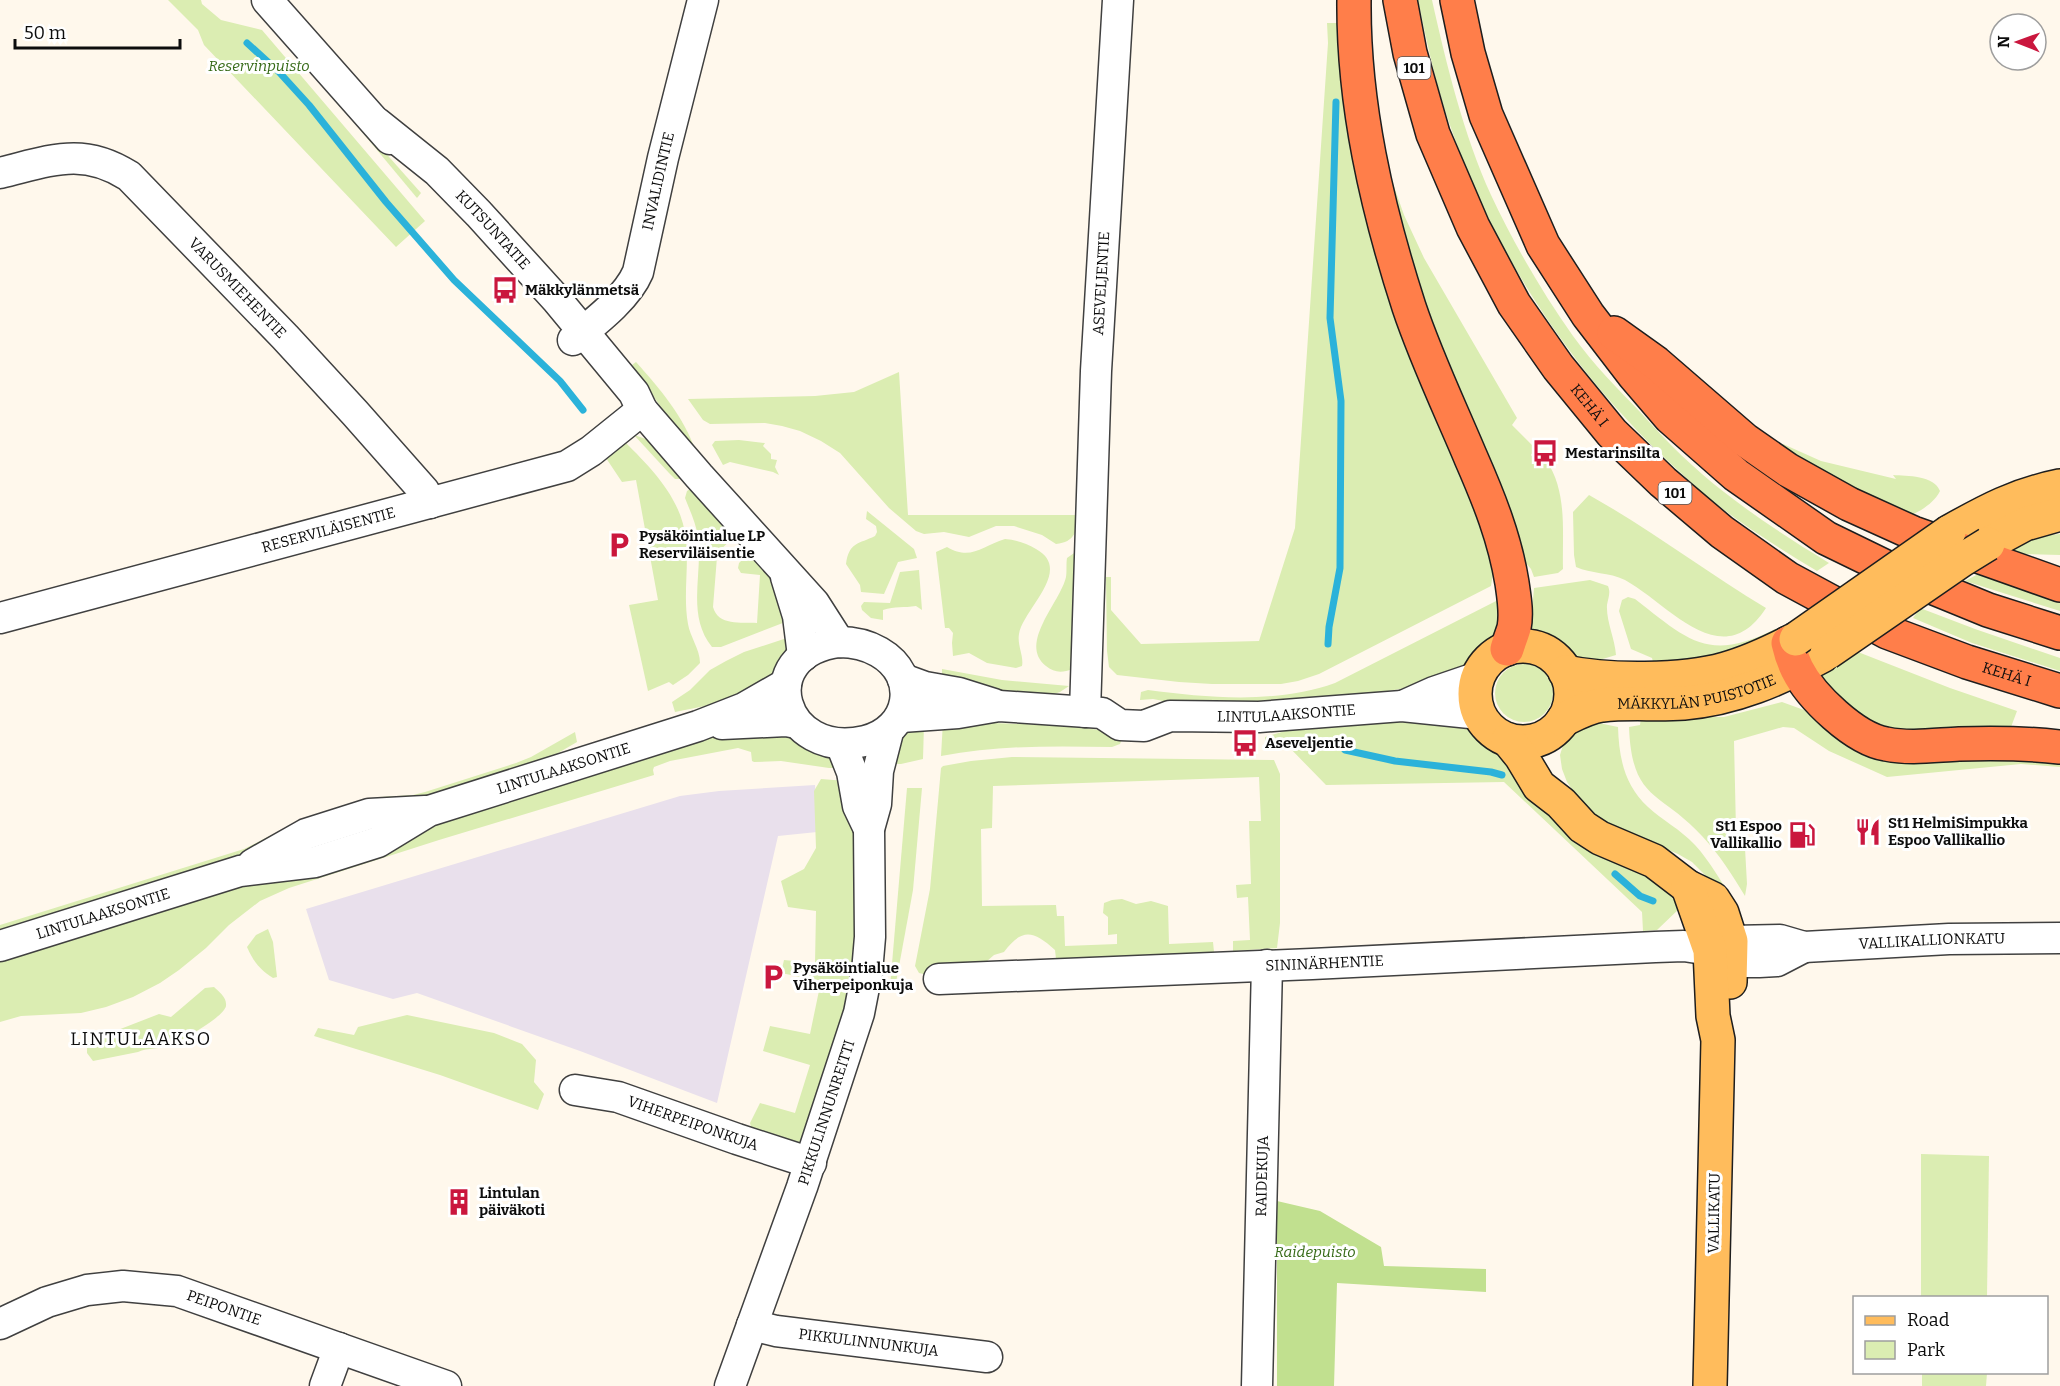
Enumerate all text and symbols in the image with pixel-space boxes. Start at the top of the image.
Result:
scale bar [15,12,180,50]
north arrow [1988,12,2048,72]
text: 50 m [24,22,66,44]
text: N [1994,35,2013,48]
park label: Reservinpuisto [208,57,310,75]
road number: 101 [1398,57,1430,79]
street label: INVALIDINTIE [638,130,678,232]
street label: KUTSUNTATIE [452,187,534,273]
street label: ASEVELJENTIE [1089,231,1113,336]
street label: VARUSMIEHENTIE [185,234,290,342]
bus stop icon: Mäkkylänmetsä [490,275,520,305]
place label: Mäkkylänmetsä [525,281,640,299]
street label: KEHÄ I [1567,380,1612,430]
bus stop icon: Mestarinsilta [1530,438,1560,468]
place label: Mestarinsilta [1565,444,1661,462]
road number: 101 [1658,482,1692,504]
street label: RESERVILÄISENTIE [260,503,397,556]
place label: Pysäköintialue LP Reserviläisentie [639,527,765,562]
parking icon: Pysäköintialue LP Reserviläisentie [604,530,634,560]
street label: KEHÄ I [1980,658,2033,690]
street label: MÄKKYLÄN PUISTOTIE [1617,671,1779,713]
street label: LINTULAAKSONTIE [1217,701,1356,726]
bus stop icon: Aseveljentie [1230,728,1260,758]
place label: Aseveljentie [1265,734,1353,752]
street label: LINTULAAKSONTIE [495,739,633,798]
place label: St1 HelmiSimpukka Espoo Vallikallio [1888,814,2028,849]
place label: St1 Espoo Vallikallio [1710,817,1782,852]
restaurant icon: St1 HelmiSimpukka Espoo Vallikallio [1853,817,1883,847]
fuel station icon: St1 Espoo Vallikallio [1787,820,1817,850]
street label: LINTULAAKSONTIE [34,884,172,943]
street label: VALLIKALLIONKATU [1858,929,2005,953]
street label: SININÄRHENTIE [1265,951,1384,975]
place label: Pysäköintialue Viherpeiponkuja [793,959,914,994]
parking icon: Pysäköintialue Viherpeiponkuja [758,962,788,992]
district label: LINTULAAKSO [70,1028,212,1050]
street label: PIKKULINNUNREITTI [794,1038,859,1187]
street label: VIHERPEIPONKUJA [625,1092,761,1154]
street label: RAIDEKUJA [1252,1135,1272,1217]
street label: VALLIKATU [1704,1172,1724,1254]
place label: Lintulan päiväkoti [479,1184,545,1219]
building icon: Lintulan päiväkoti [444,1187,474,1217]
park label: Raidepuisto [1274,1243,1356,1261]
street label: PEIPONTIE [184,1286,264,1329]
legend [1853,1296,2048,1374]
text: Road [1907,1309,1950,1331]
street label: PIKKULINNUNKUJA [797,1325,940,1360]
text: Park [1907,1339,1946,1361]

